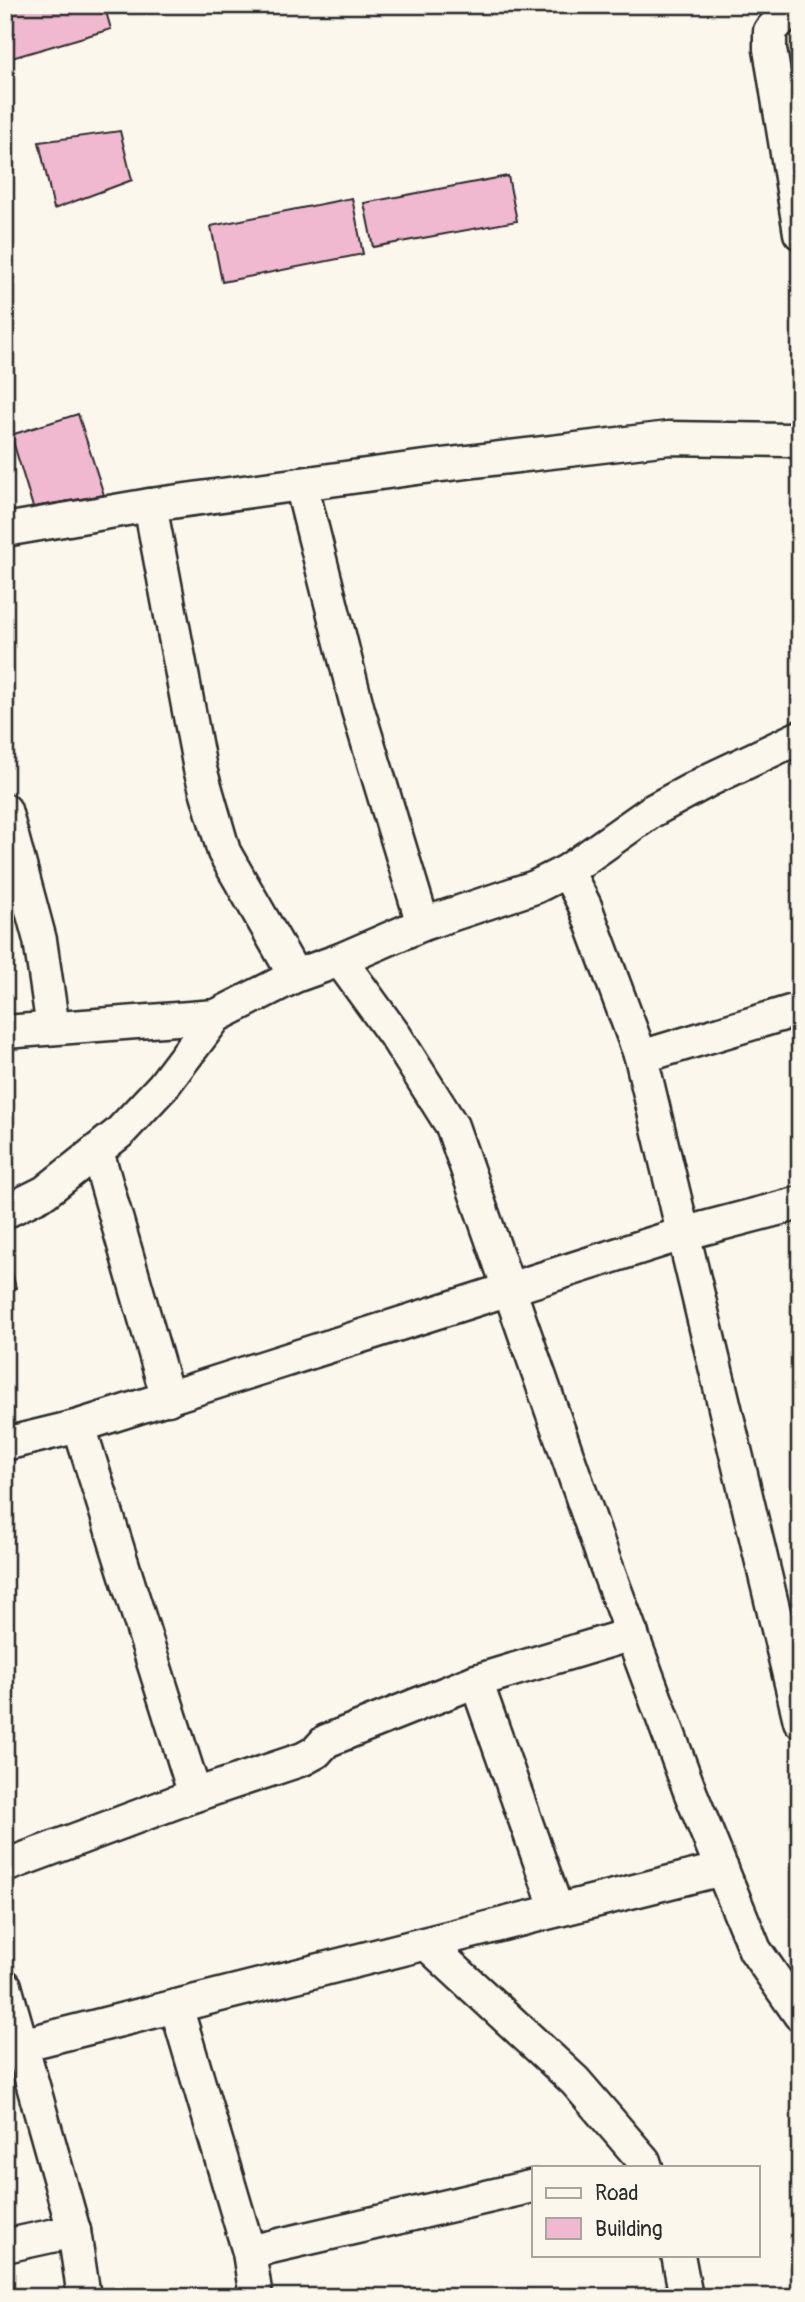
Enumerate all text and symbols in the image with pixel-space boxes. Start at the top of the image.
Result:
legend [532,2166,760,2256]
text: Road [595,2180,639,2207]
text: Building [595,2216,662,2243]

